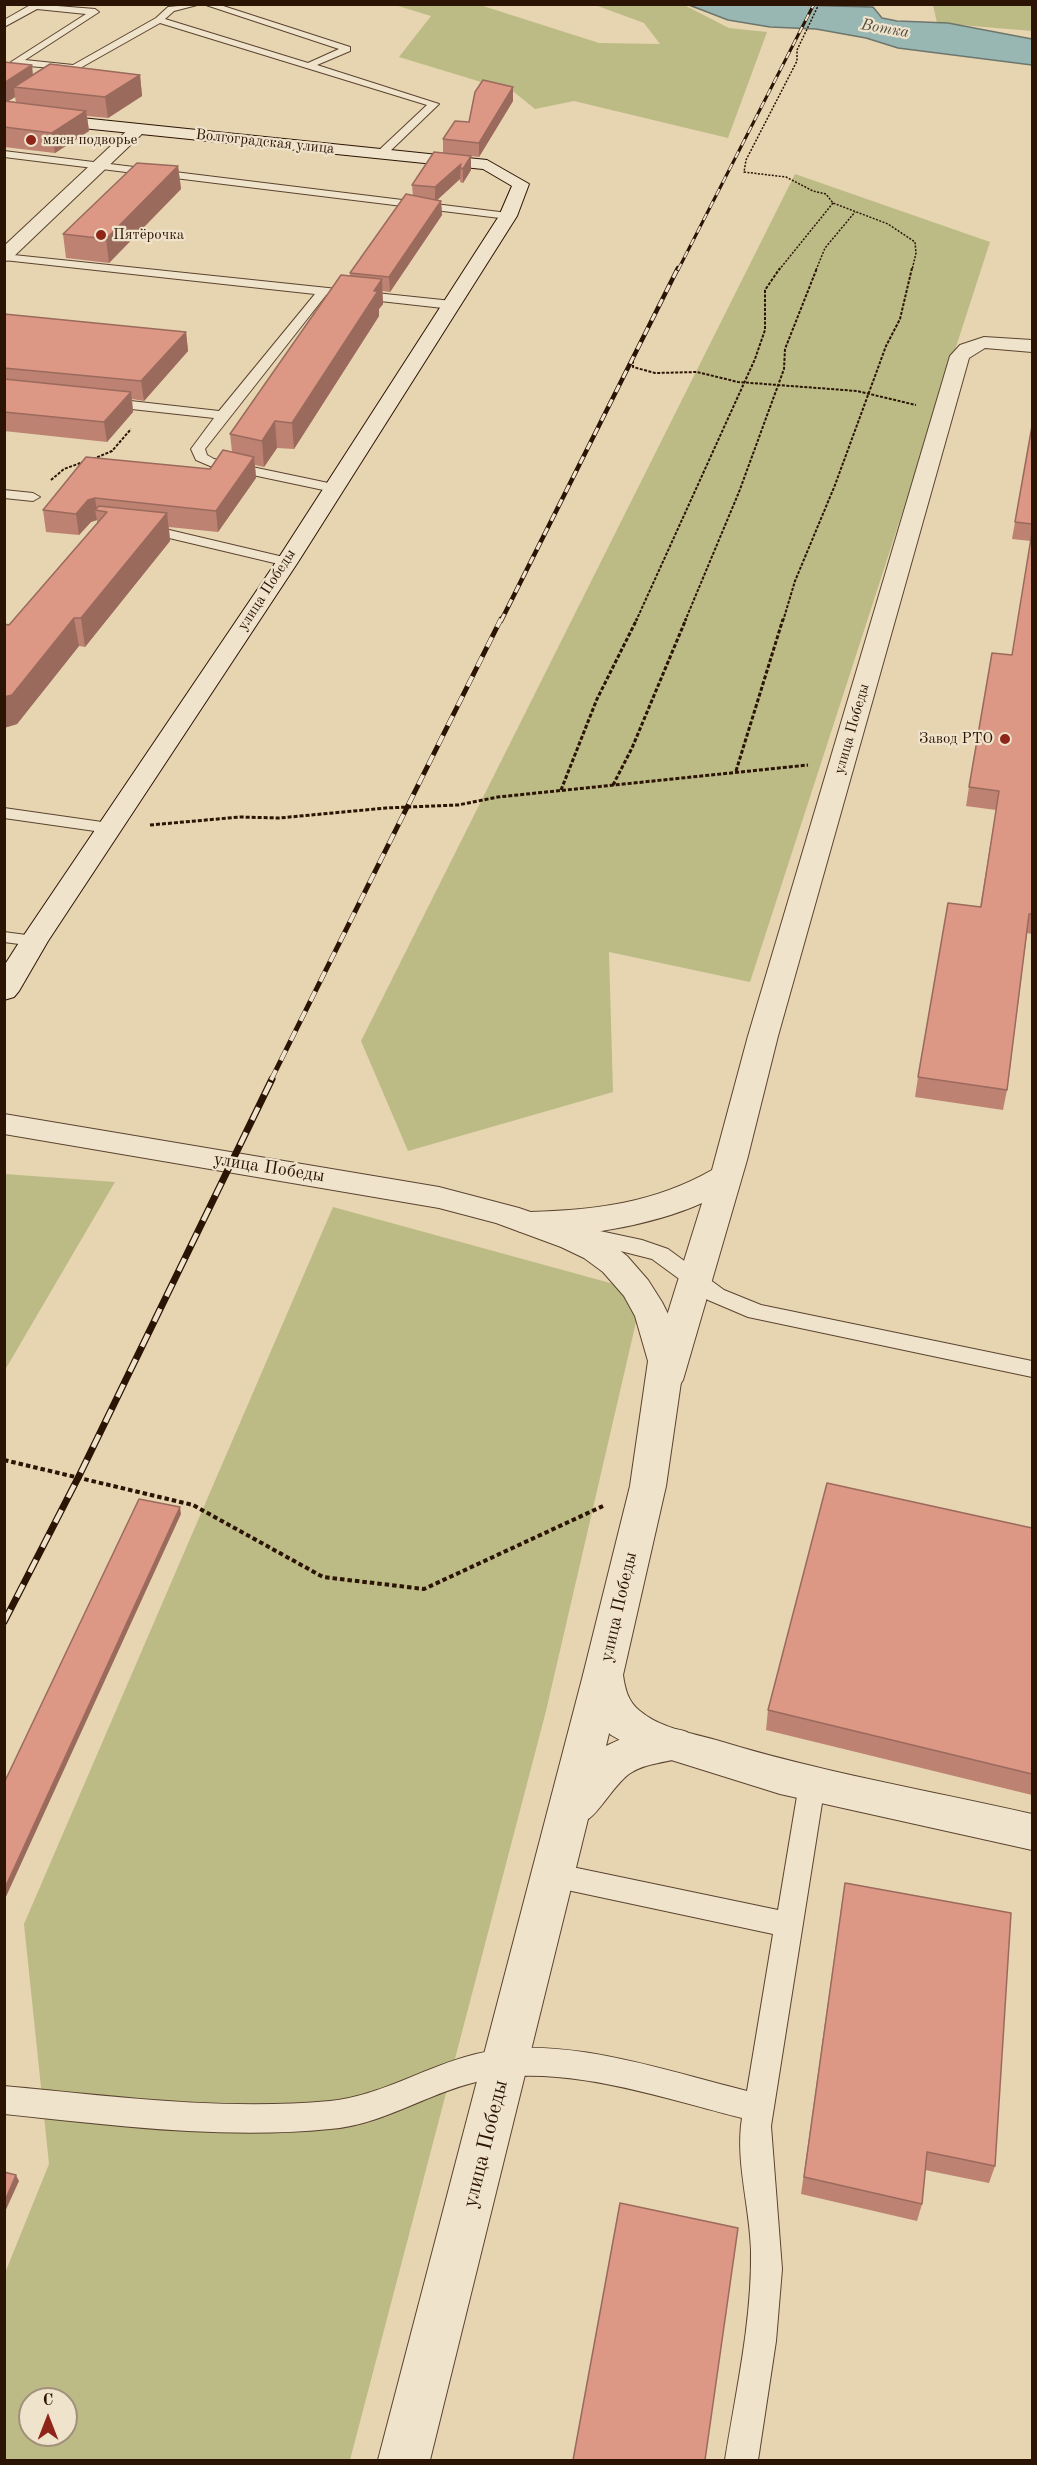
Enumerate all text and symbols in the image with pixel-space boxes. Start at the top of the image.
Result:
water label: Вотка [859,15,911,43]
street label: Волгоградская улица [195,126,335,158]
place label: мясн подворье [43,131,137,149]
marker: мясн подворье [24,133,38,147]
place label: Пятёрочка [113,226,184,244]
marker: Пятёрочка [94,228,108,242]
street label: улица Победы [234,546,300,634]
street label: улица Победы [830,682,874,776]
place label: Завод РТО [919,730,993,748]
marker: Завод РТО [998,732,1012,746]
street label: улица Победы [212,1149,326,1187]
street label: улица Победы [596,1550,642,1664]
street label: улица Победы [458,2078,514,2210]
north arrow [18,2387,78,2447]
text: С [43,2393,53,2409]

